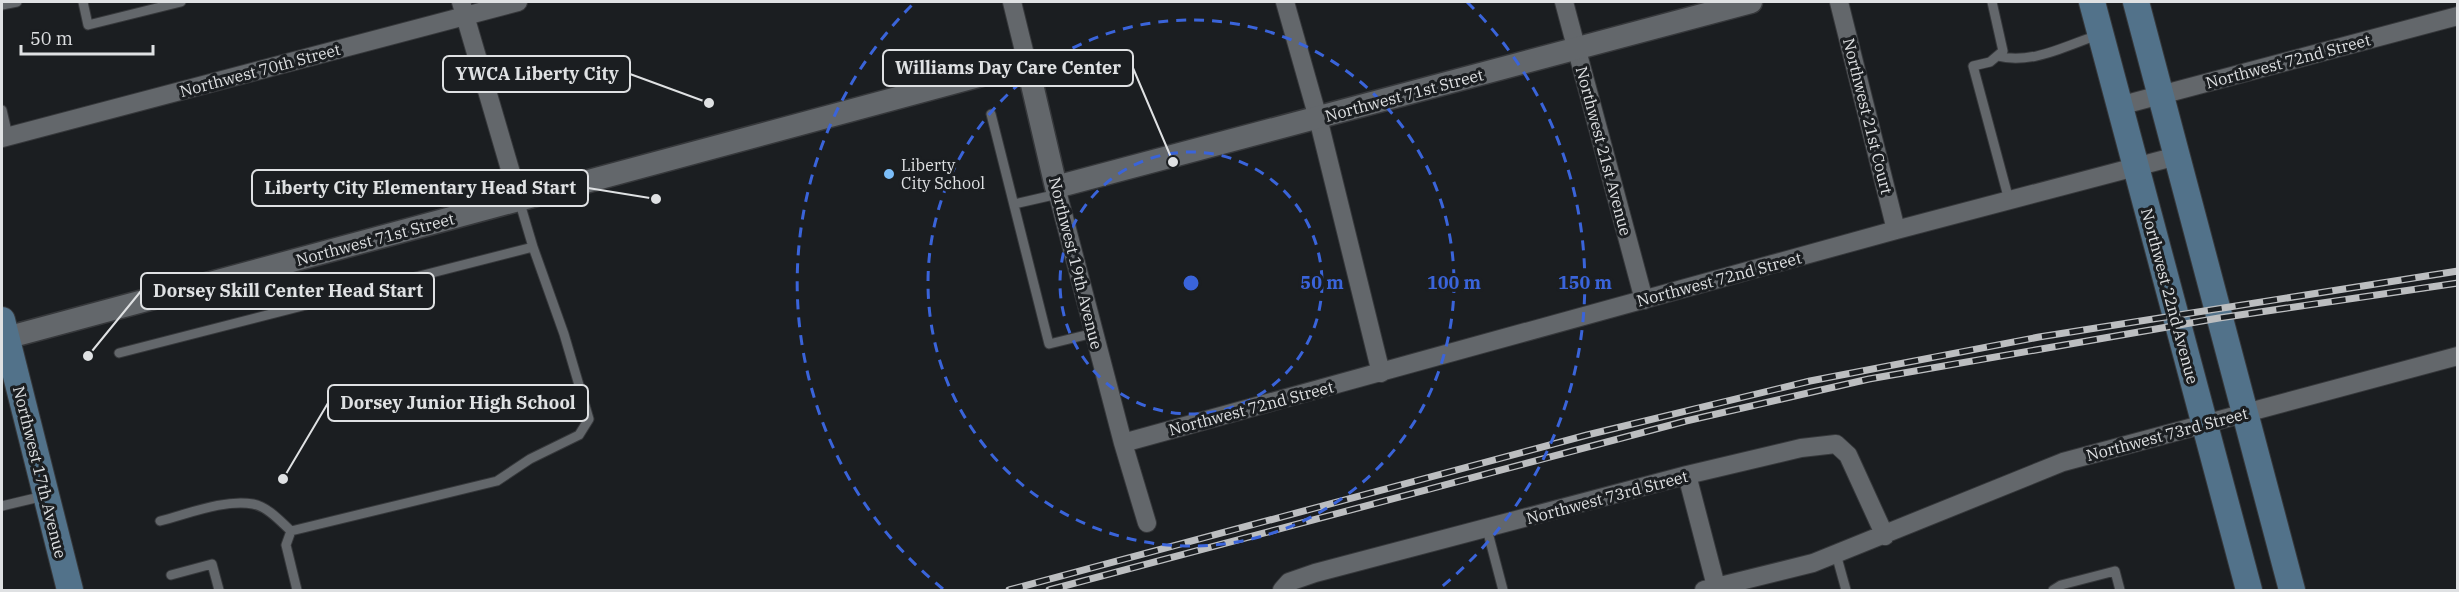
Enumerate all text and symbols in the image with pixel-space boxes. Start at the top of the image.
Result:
scale bar [21,18,153,56]
text: 50 m [30,27,73,50]
street label: Northwest 72nd Street [2203,29,2373,93]
street label: Northwest 21st Court [1839,36,1897,197]
street label: Northwest 70th Street [177,39,343,101]
callout: Williams Day Care Center [883,50,1133,86]
callout: YWCA Liberty City [443,56,630,92]
text: Williams Day Care Center [895,56,1121,79]
text: YWCA Liberty City [455,62,619,85]
street label: Northwest 71st Street [1323,64,1486,126]
street label: Northwest 21st Avenue [1572,64,1636,238]
place label: Liberty City School [901,155,985,193]
marker: Liberty City School [882,167,896,181]
callout: Liberty City Elementary Head Start [252,170,588,206]
street label: Northwest 19th Avenue [1045,175,1107,351]
text: Liberty City Elementary Head Start [264,176,576,199]
street label: Northwest 22nd Avenue [2137,206,2203,386]
street label: Northwest 71st Street [294,208,457,270]
street label: Northwest 72nd Street [1634,247,1804,311]
text: 50 m [1300,271,1344,294]
text: 100 m [1427,271,1482,294]
text: 150 m [1558,271,1613,294]
callout: Dorsey Skill Center Head Start [141,273,434,309]
centre of rings [1181,273,1201,293]
text: Dorsey Skill Center Head Start [153,279,423,302]
street label: Northwest 72nd Street [1166,376,1336,440]
street label: Northwest 17th Avenue [9,384,71,560]
callout: Dorsey Junior High School [328,385,588,421]
text: Dorsey Junior High School [340,391,576,414]
street label: Northwest 73rd Street [2084,403,2250,465]
street label: Northwest 73rd Street [1524,466,1690,528]

